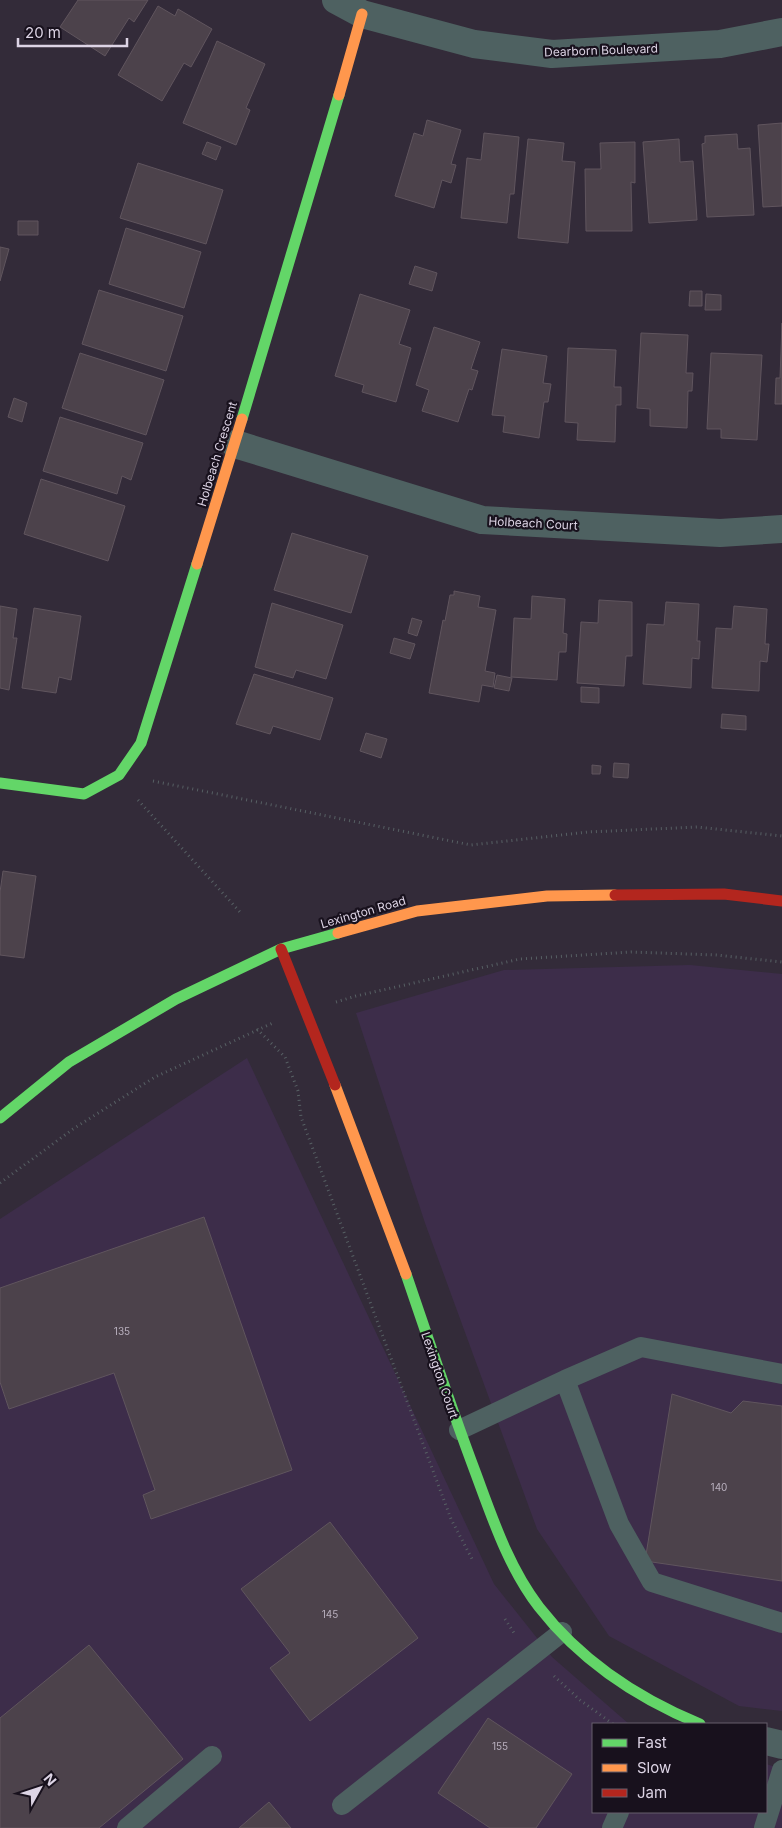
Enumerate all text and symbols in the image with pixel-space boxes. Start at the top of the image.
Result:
scale bar [18,15,126,47]
text: 20 m [25,23,61,42]
street label: Dearborn Boulevard [544,41,658,59]
street label: Holbeach Crescent [194,400,240,508]
street label: Holbeach Court [488,513,578,533]
street label: Lexington Road [319,893,407,931]
house number: 135 [114,1325,130,1337]
street label: Lexington Court [418,1330,462,1420]
house number: 140 [711,1481,727,1493]
house number: 145 [322,1608,338,1620]
legend [592,1723,767,1813]
text: Fast [637,1733,667,1752]
house number: 155 [492,1740,508,1752]
text: Slow [637,1758,671,1777]
north arrow [15,1763,65,1813]
text: N [40,1770,60,1789]
text: Jam [637,1783,667,1802]

